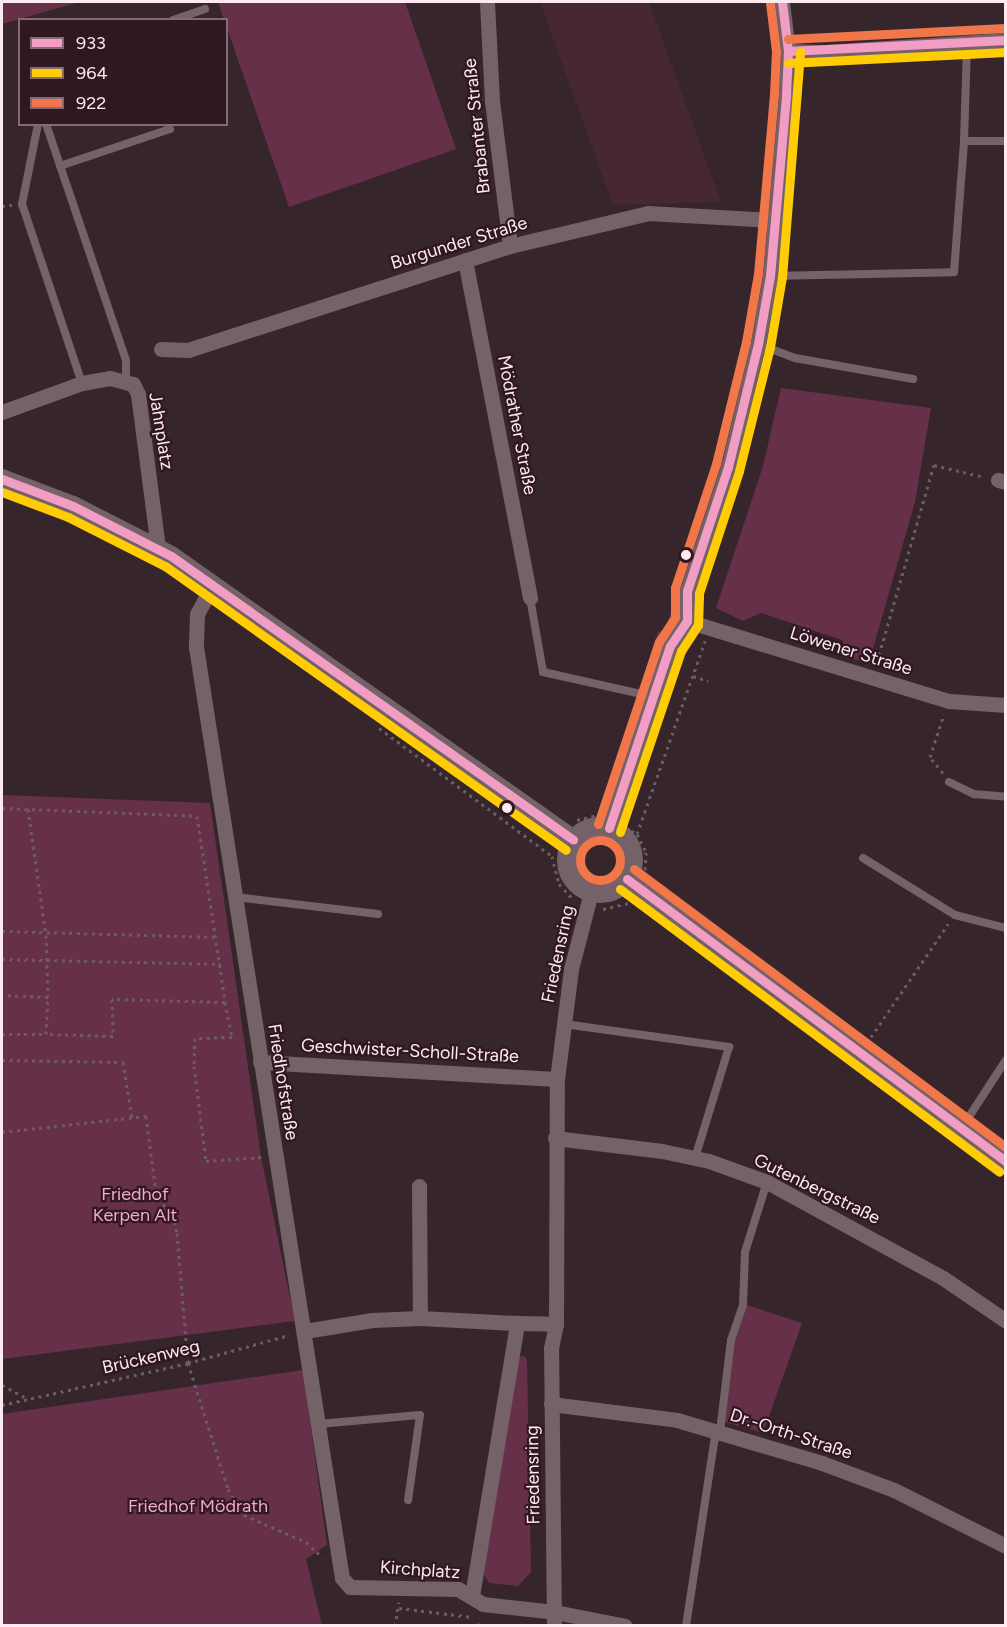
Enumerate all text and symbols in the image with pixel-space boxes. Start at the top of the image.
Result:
legend [18,18,228,126]
text: 933 [76,32,106,54]
street label: Brabanter Straße [459,57,495,195]
text: 964 [76,62,108,84]
text: 922 [76,92,106,114]
street label: Burgunder Straße [388,212,530,274]
street label: Mödrather Straße [493,353,541,497]
street label: Jahnplatz [144,391,178,471]
unlabelled marker [680,549,692,561]
street label: Löwener Straße [787,622,915,680]
unlabelled marker [501,802,513,814]
street label: Friedensring [537,903,579,1005]
street label: Friedhofstraße [263,1022,303,1142]
street label: Geschwister-Scholl-Straße [300,1035,520,1067]
street label: Gutenbergstraße [750,1149,884,1229]
park label: Friedhof Kerpen Alt [93,1184,177,1226]
street label: Brückenweg [100,1335,202,1379]
street label: Dr.-Orth-Straße [727,1404,855,1464]
street label: Friedensring [521,1425,545,1525]
park label: Friedhof Mödrath [128,1495,268,1517]
street label: Kirchplatz [379,1556,461,1584]

